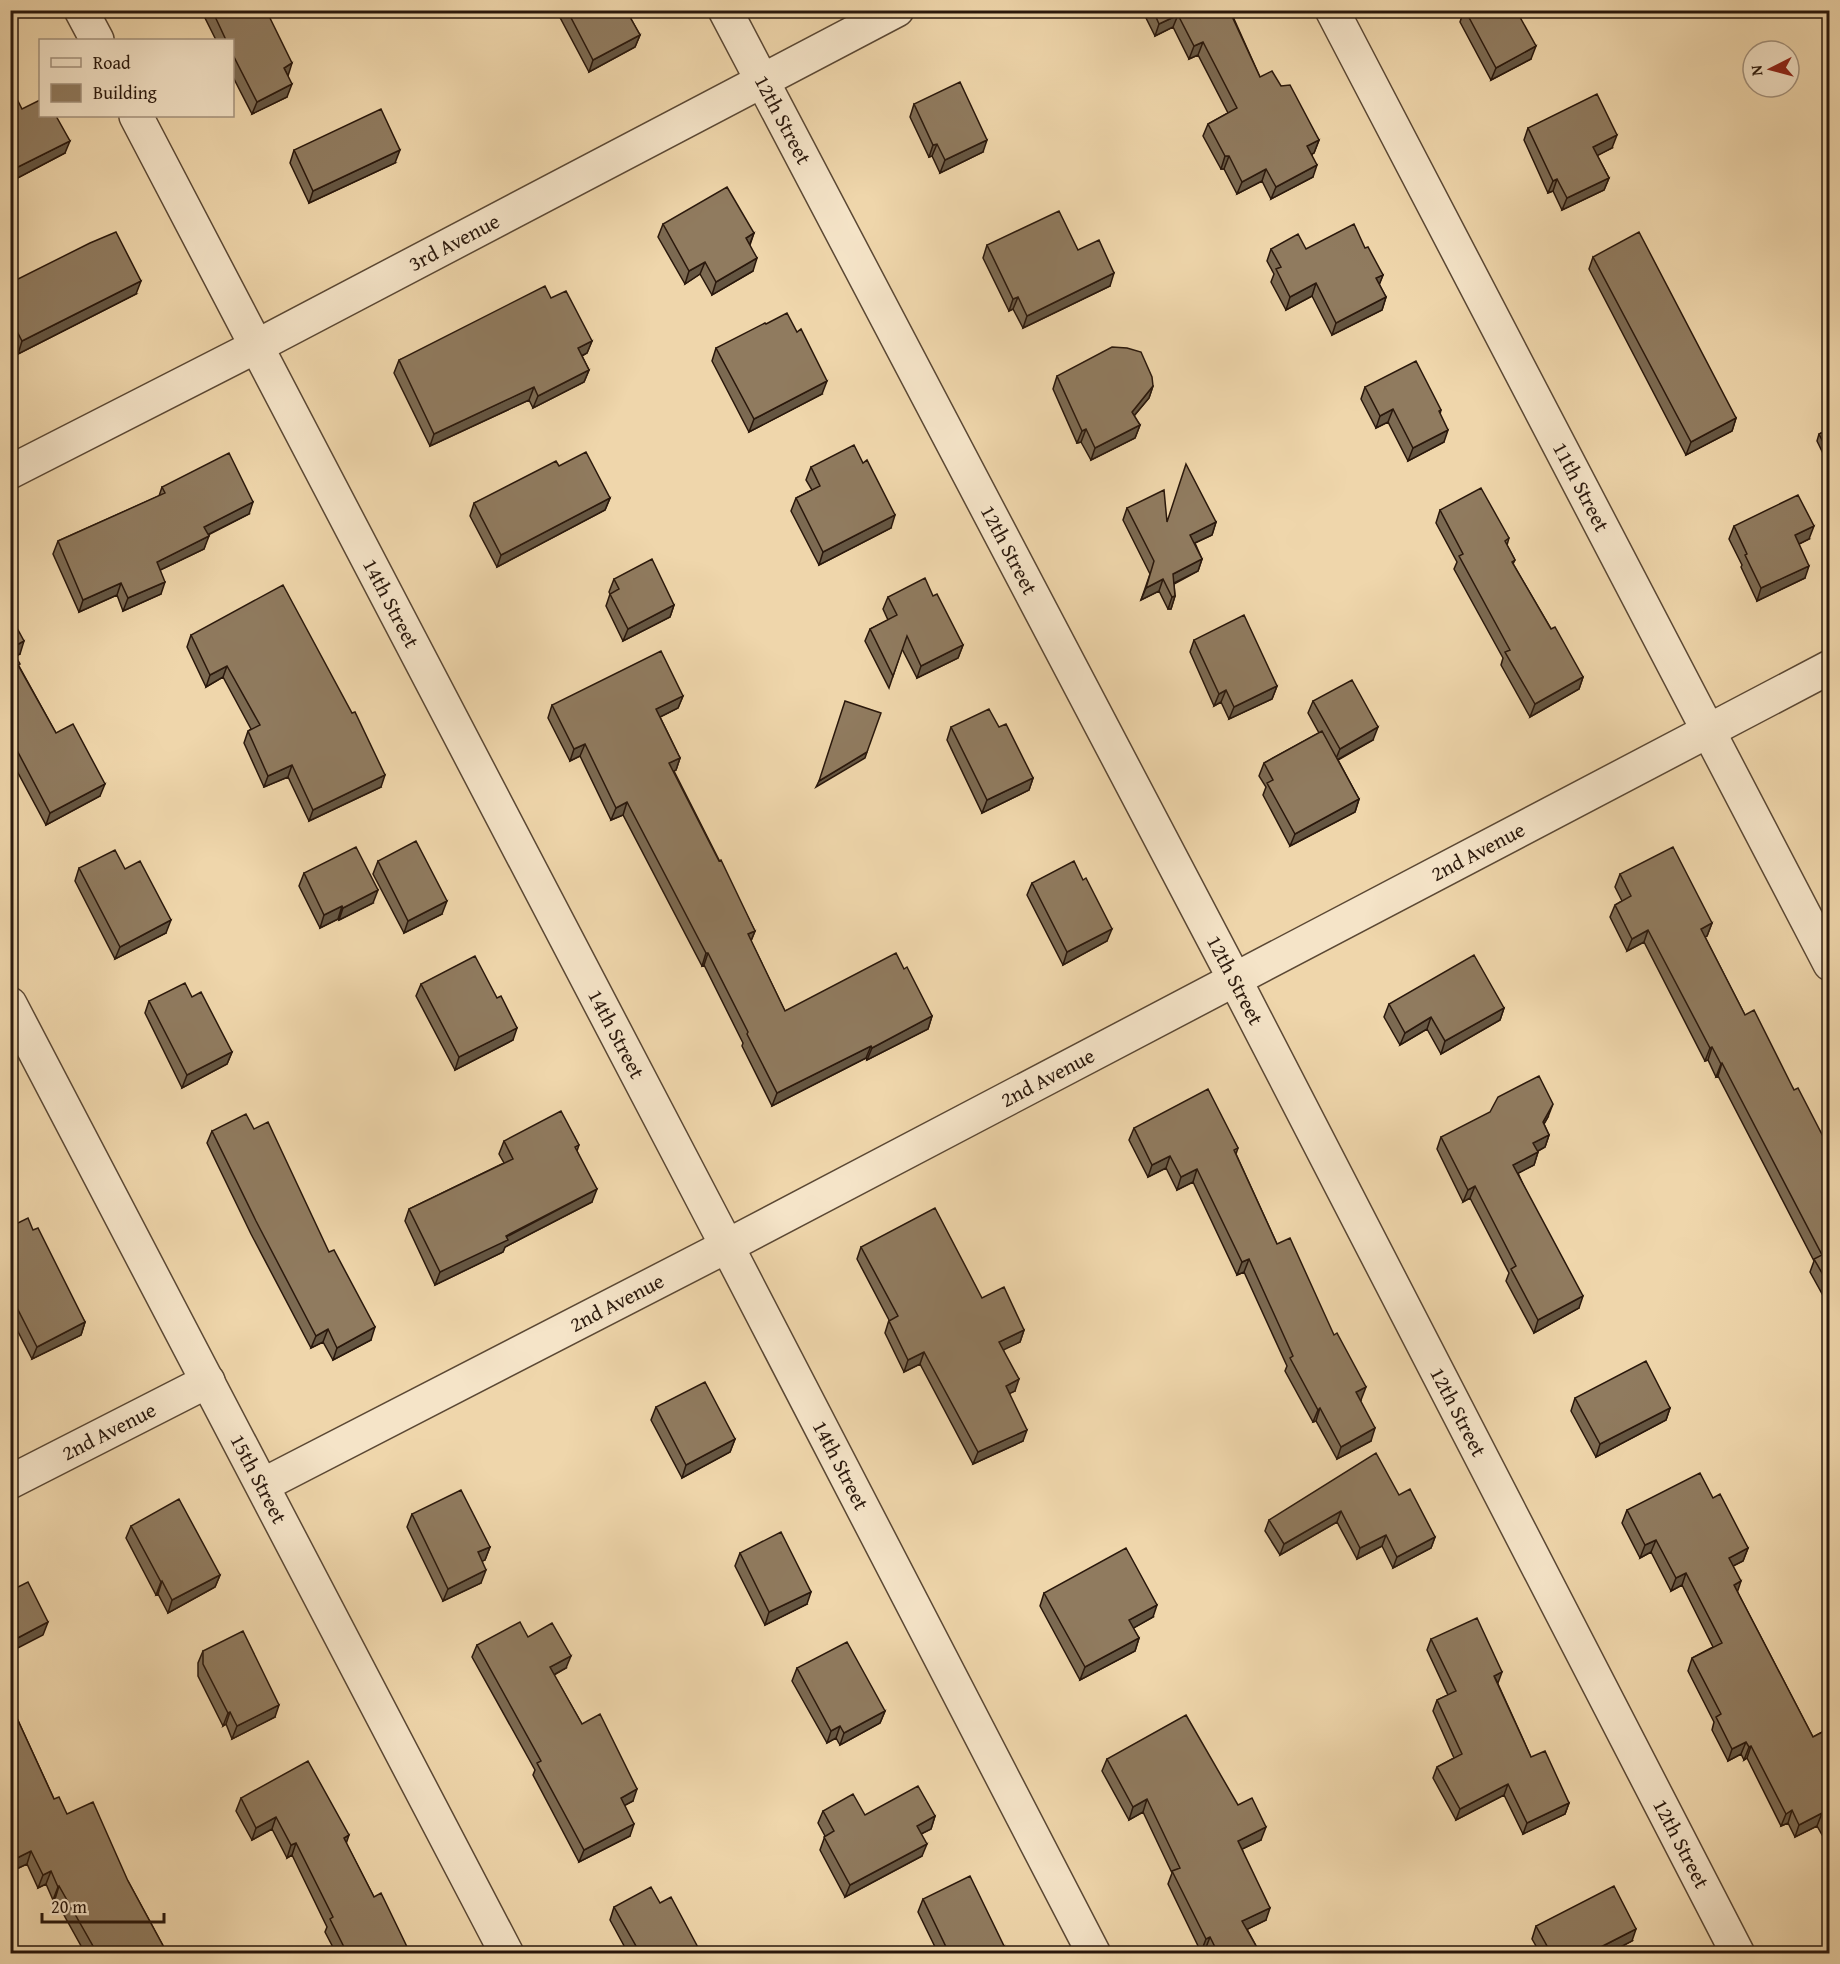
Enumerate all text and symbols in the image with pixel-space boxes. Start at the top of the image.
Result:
legend [39,39,234,117]
north arrow [1741,39,1801,99]
text: Road [93,49,131,76]
text: N [1744,64,1769,77]
street label: 12th Street [747,69,820,170]
text: Building [93,79,157,106]
street label: 3rd Avenue [403,205,505,279]
street label: 11th Street [1545,436,1618,537]
street label: 12th Street [973,499,1046,600]
street label: 14th Street [355,553,428,654]
street label: 2nd Avenue [1425,814,1530,889]
street label: 12th Street [1199,930,1272,1031]
street label: 14th Street [580,984,653,1085]
street label: 2nd Avenue [995,1040,1100,1115]
street label: 2nd Avenue [564,1265,669,1340]
street label: 12th Street [1422,1361,1495,1463]
street label: 2nd Avenue [56,1394,161,1468]
street label: 14th Street [805,1415,877,1516]
street label: 15th Street [223,1428,295,1529]
street label: 12th Street [1645,1793,1718,1894]
scale bar [42,1886,164,1924]
text: 20 m [51,1893,87,1920]

